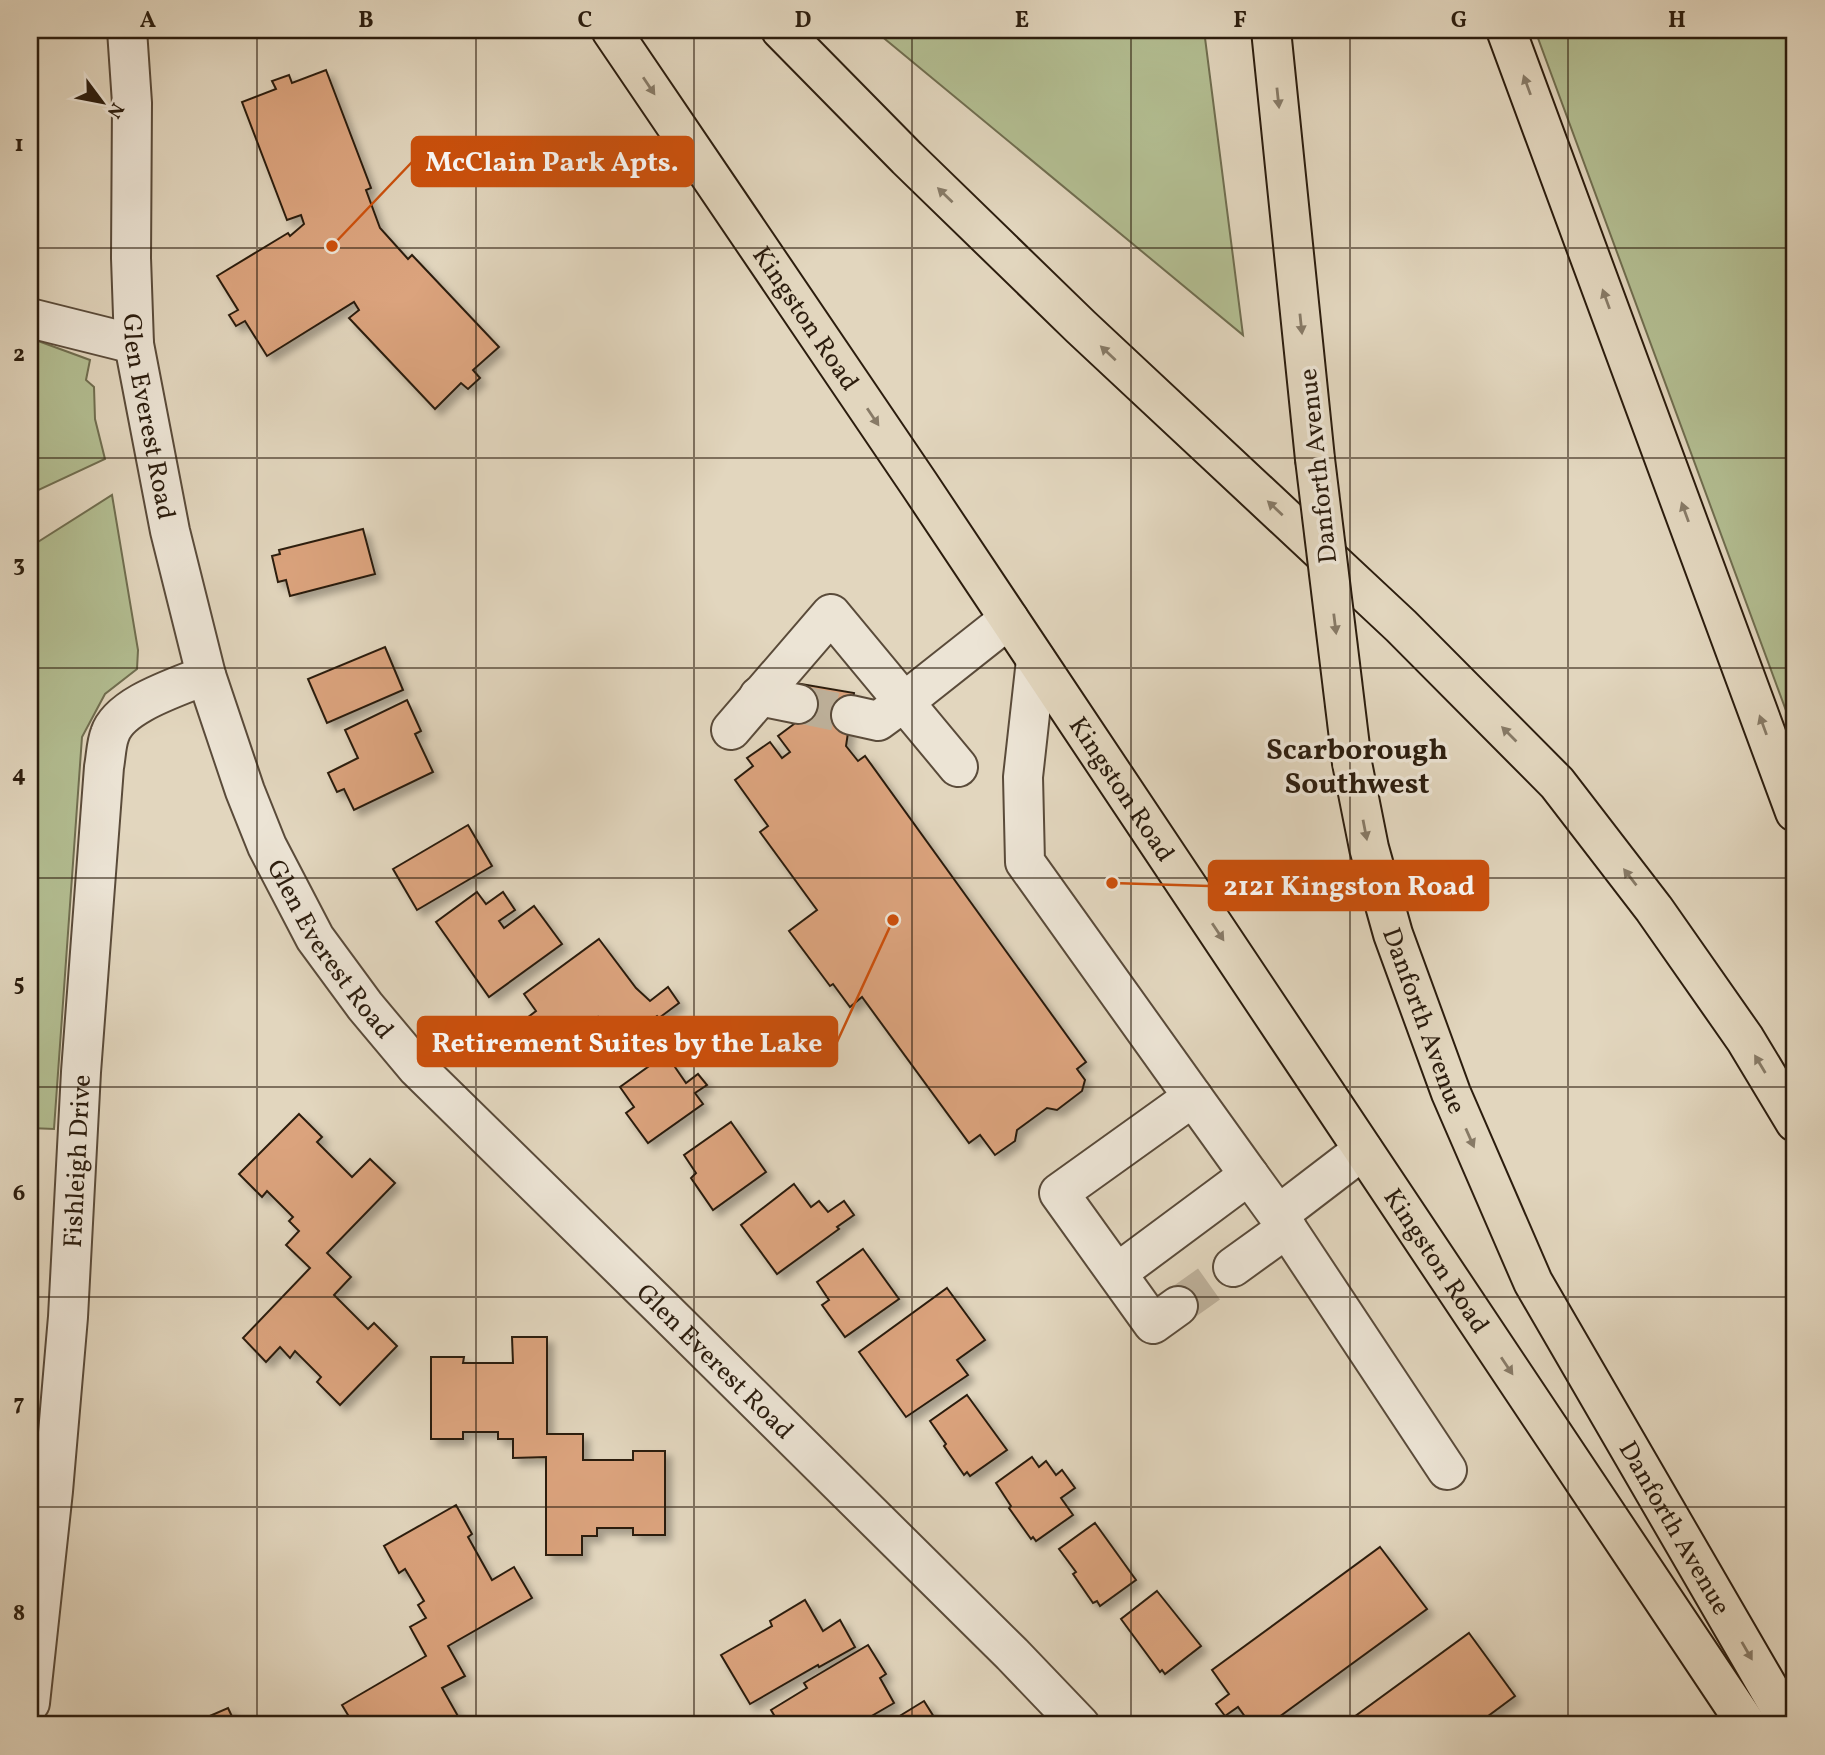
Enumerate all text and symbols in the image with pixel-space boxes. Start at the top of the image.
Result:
text: A [140,5,156,37]
text: B [358,5,374,37]
text: C [578,5,592,37]
text: D [795,5,812,37]
text: E [1015,5,1029,37]
text: F [1233,5,1247,37]
text: G [1451,5,1467,37]
text: H [1668,5,1686,37]
north arrow [66,66,136,136]
one-way arrow [1521,75,1532,96]
one-way arrow [643,77,656,96]
one-way arrow [1273,87,1284,109]
text: N [100,97,129,123]
text: 1 [14,129,24,161]
callout: McClain Park Apts. [412,137,693,186]
text: McClain Park Apts. [425,144,679,183]
one-way arrow [936,186,953,203]
street label: Kingston Road [743,240,867,399]
one-way arrow [1600,288,1611,309]
street label: Glen Everest Road [113,313,183,523]
one-way arrow [1296,313,1307,335]
text: 2 [13,339,25,371]
one-way arrow [1099,345,1117,361]
street label: Danforth Avenue [1291,366,1347,565]
one-way arrow [867,407,880,427]
one-way arrow [1266,500,1284,516]
one-way arrow [1679,501,1690,522]
text: 3 [13,549,25,581]
one-way arrow [1329,613,1340,635]
street label: Kingston Road [1059,710,1182,870]
one-way arrow [1758,715,1769,736]
one-way arrow [1501,726,1517,743]
district label: Scarborough Southwest [1266,730,1448,806]
text: 4 [12,759,26,791]
one-way arrow [1360,819,1371,841]
street label: Glen Everest Road [257,854,401,1048]
callout: 2121 Kingston Road [1209,861,1488,910]
text: 2121 Kingston Road [1223,868,1475,907]
one-way arrow [1622,869,1637,887]
one-way arrow [1211,922,1224,942]
street label: Danforth Avenue [1372,923,1474,1120]
text: 5 [13,968,25,1000]
callout: Retirement Suites by the Lake [418,1017,837,1066]
text: Retirement Suites by the Lake [431,1025,823,1064]
one-way arrow [1754,1054,1766,1073]
street label: Fishleigh Drive [56,1074,101,1249]
one-way arrow [1465,1127,1476,1148]
text: 6 [13,1178,25,1210]
street label: Kingston Road [1374,1182,1497,1341]
street label: Glen Everest Road [627,1276,801,1448]
one-way arrow [1500,1356,1513,1375]
text: 7 [14,1388,25,1420]
street label: Danforth Avenue [1609,1435,1738,1622]
text: 8 [13,1598,25,1630]
one-way arrow [1741,1641,1753,1660]

